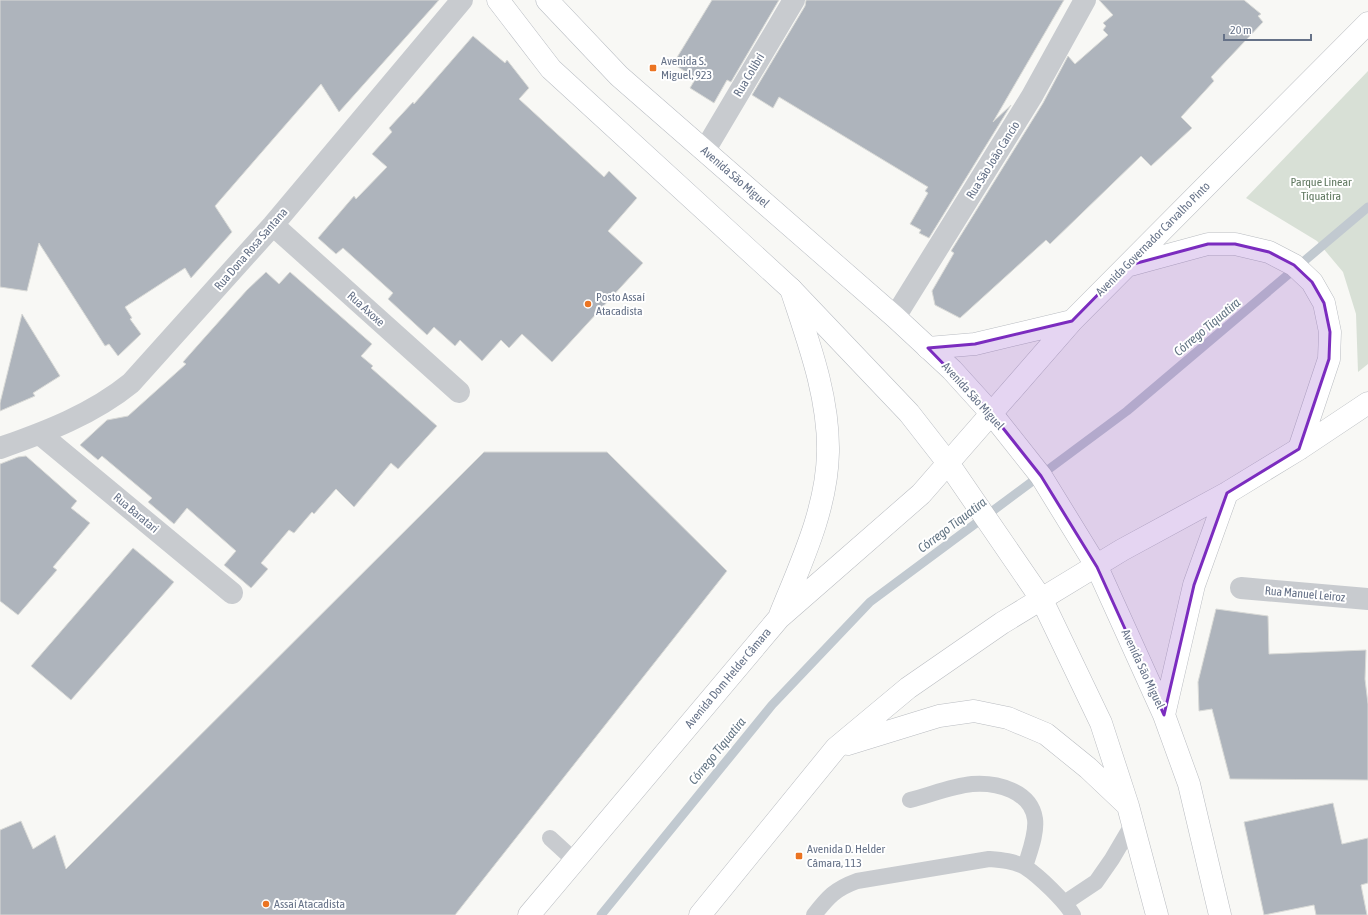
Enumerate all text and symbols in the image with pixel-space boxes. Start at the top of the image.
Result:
scale bar [1224,16,1311,42]
text: 20 m [1230,23,1252,37]
street label: Rua Colibri [731,51,767,99]
place label: Avenida S. Miguel, 923 [661,54,712,82]
marker: Avenida S. Miguel, 923 [648,63,658,73]
street label: Rua São João Cancio [964,118,1023,201]
street label: Avenida São Miguel [698,144,773,211]
park label: Parque Linear Tiquatira [1290,175,1352,203]
street label: Avenida Governador Carvalho Pinto [1093,179,1213,299]
street label: Rua Dona Rosa Santana [211,205,291,293]
street label: Rua Axoxe [344,289,388,329]
place label: Posto Assaí Atacadista [596,290,645,318]
water label: Córrego Tiquatira [1171,295,1243,359]
marker: Posto Assaí Atacadista [583,299,593,309]
street label: Avenida São Miguel [939,359,1007,433]
street label: Rua Baratari [111,490,161,536]
water label: Córrego Tiquatira [915,494,989,556]
street label: Rua Manuel Leiroz [1264,584,1347,605]
street label: Avenida Dom Helder Câmara [682,625,774,731]
street label: Avenida São Miguel [1118,627,1168,712]
water label: Córrego Tiquatira [685,714,749,788]
place label: Avenida D. Helder Câmara, 113 [807,842,886,870]
marker: Avenida D. Helder Câmara, 113 [794,851,804,861]
place label: Assaí Atacadista [274,897,345,911]
marker: Assaí Atacadista [261,899,271,909]

